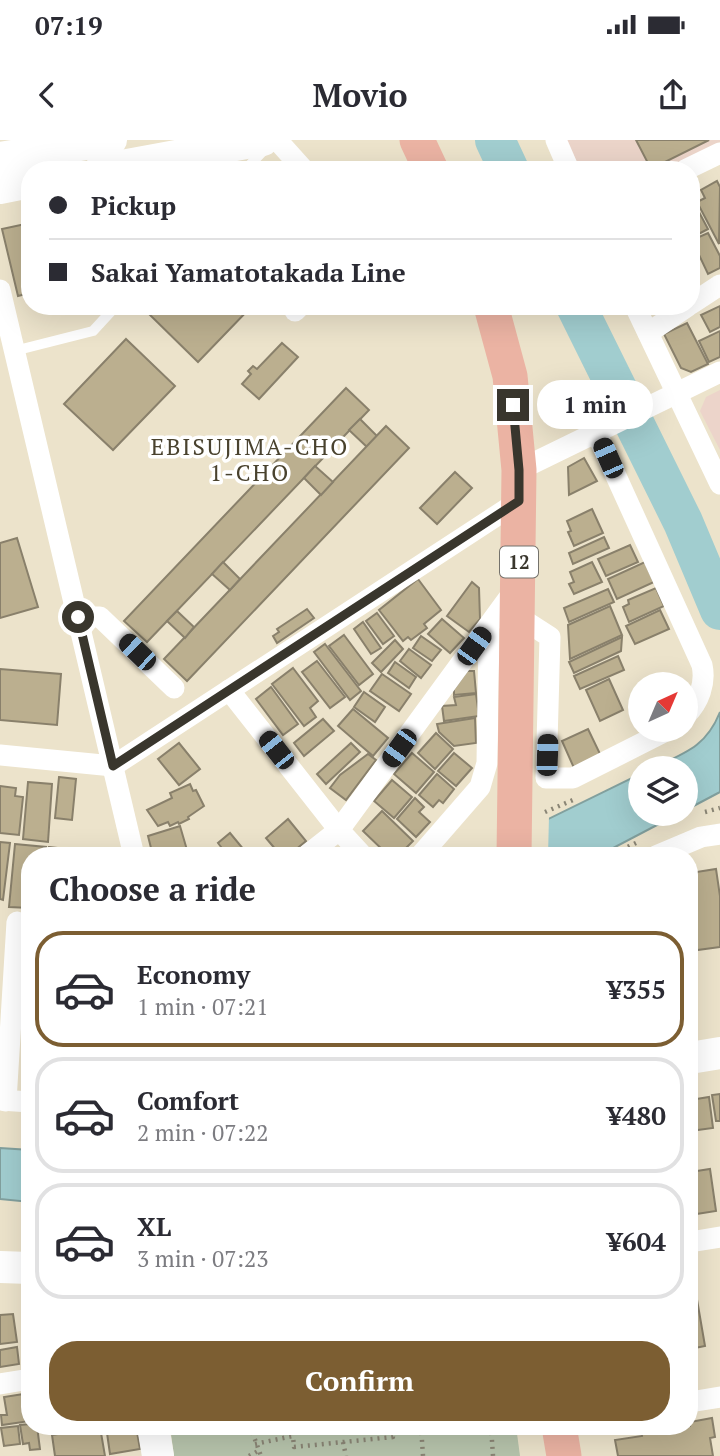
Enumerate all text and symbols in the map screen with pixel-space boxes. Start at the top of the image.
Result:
text: 07:19 [35,8,103,42]
text: Movio [312,74,408,116]
icon: back [28,76,66,114]
icon: share [654,76,692,114]
text: Pickup [91,188,176,222]
text: Sakai Yamatotakada Line [91,255,406,289]
callout: 1 min [538,380,653,430]
route end [497,389,529,421]
text: 1 min [564,389,626,420]
district label: EBISUJIMA-CHO 1-CHO [151,431,349,488]
car [590,435,627,481]
road number: 12 [500,546,538,578]
route start [62,601,94,633]
car [454,623,495,669]
car [115,630,160,674]
north arrow [628,672,698,742]
map controls [628,672,698,826]
car [379,725,420,771]
car [255,727,298,773]
car [536,734,559,776]
button: layers [628,756,698,826]
text: Choose a ride [49,868,256,910]
text: Economy [137,957,250,991]
icon: car [53,958,116,1021]
text: ¥355 [607,972,666,1006]
text: 1 min · 07:21 [137,991,269,1022]
text: Comfort [137,1083,239,1117]
icon: car [53,1084,116,1147]
text: ¥480 [607,1098,666,1132]
text: 2 min · 07:22 [137,1117,269,1148]
text: XL [137,1209,171,1243]
icon: car [53,1210,116,1273]
text: ¥604 [607,1224,666,1258]
text: 3 min · 07:23 [137,1243,269,1274]
button: Confirm [49,1341,670,1421]

